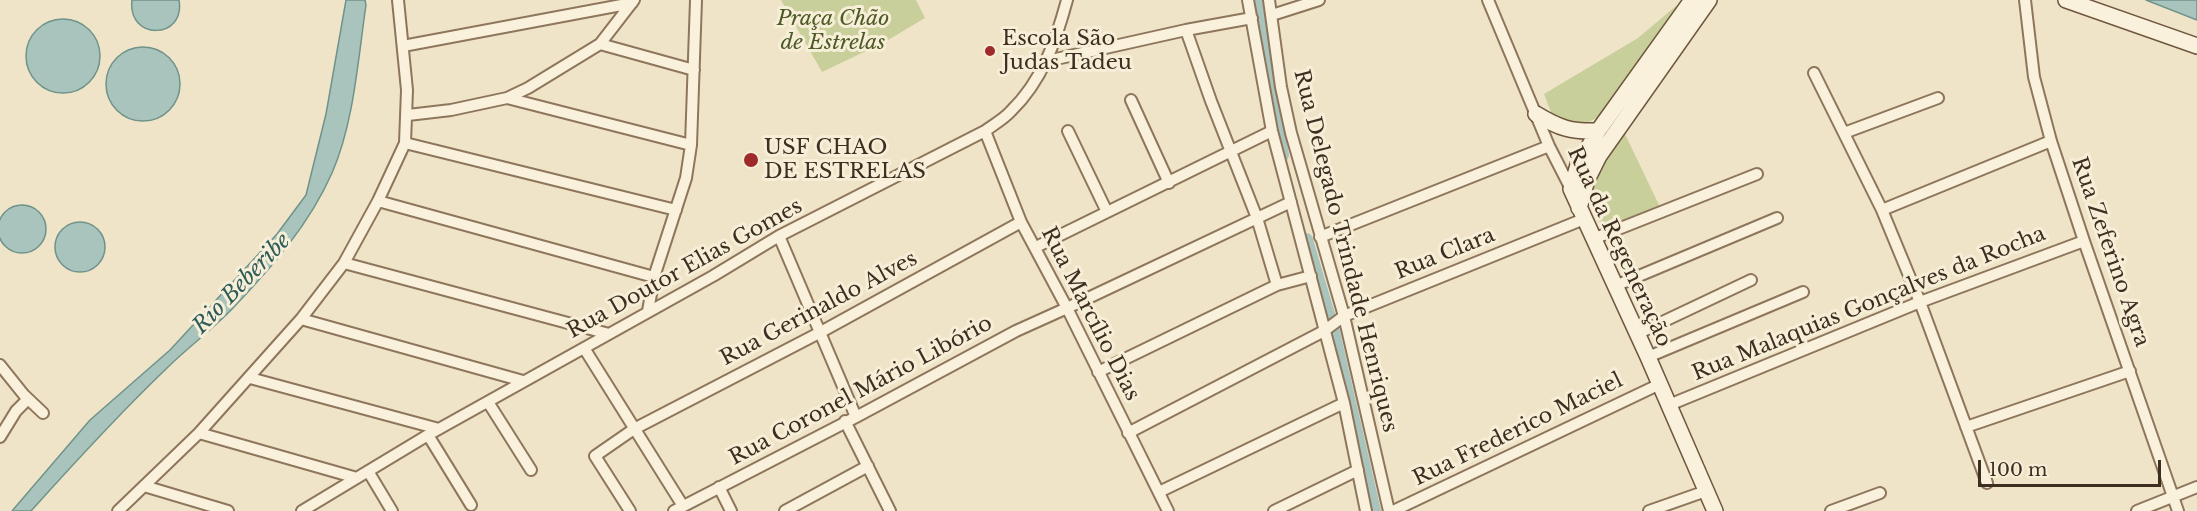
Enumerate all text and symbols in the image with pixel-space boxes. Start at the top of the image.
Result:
park label: Praça Chão de Estrelas [777,6,889,56]
place label: Escola São Judas Tadeu [1002,26,1132,76]
marker: Escola São Judas Tadeu [983,44,997,58]
street label: Rua Delegado Trindade Henriques [1288,67,1402,435]
place label: USF CHAO DE ESTRELAS [764,135,926,185]
street label: Rua da Regeneração [1562,143,1676,351]
marker: USF CHAO DE ESTRELAS [742,151,760,169]
street label: Rua Zeferino Agra [2066,154,2154,350]
street label: Rua Doutor Elias Gomes [563,194,807,344]
street label: Rua Malaquias Gonçalves da Rocha [1689,221,2049,387]
street label: Rua Marcílio Dias [1035,223,1145,405]
street label: Rua Clara [1391,223,1499,285]
water label: Rio Beberibe [188,228,296,340]
street label: Rua Gerinaldo Alves [716,246,922,372]
street label: Rua Coronel Mário Libório [725,311,997,471]
street label: Rua Frederico Maciel [1409,368,1627,492]
scale bar [1981,448,2164,486]
text: 100 m [1989,459,2047,481]

